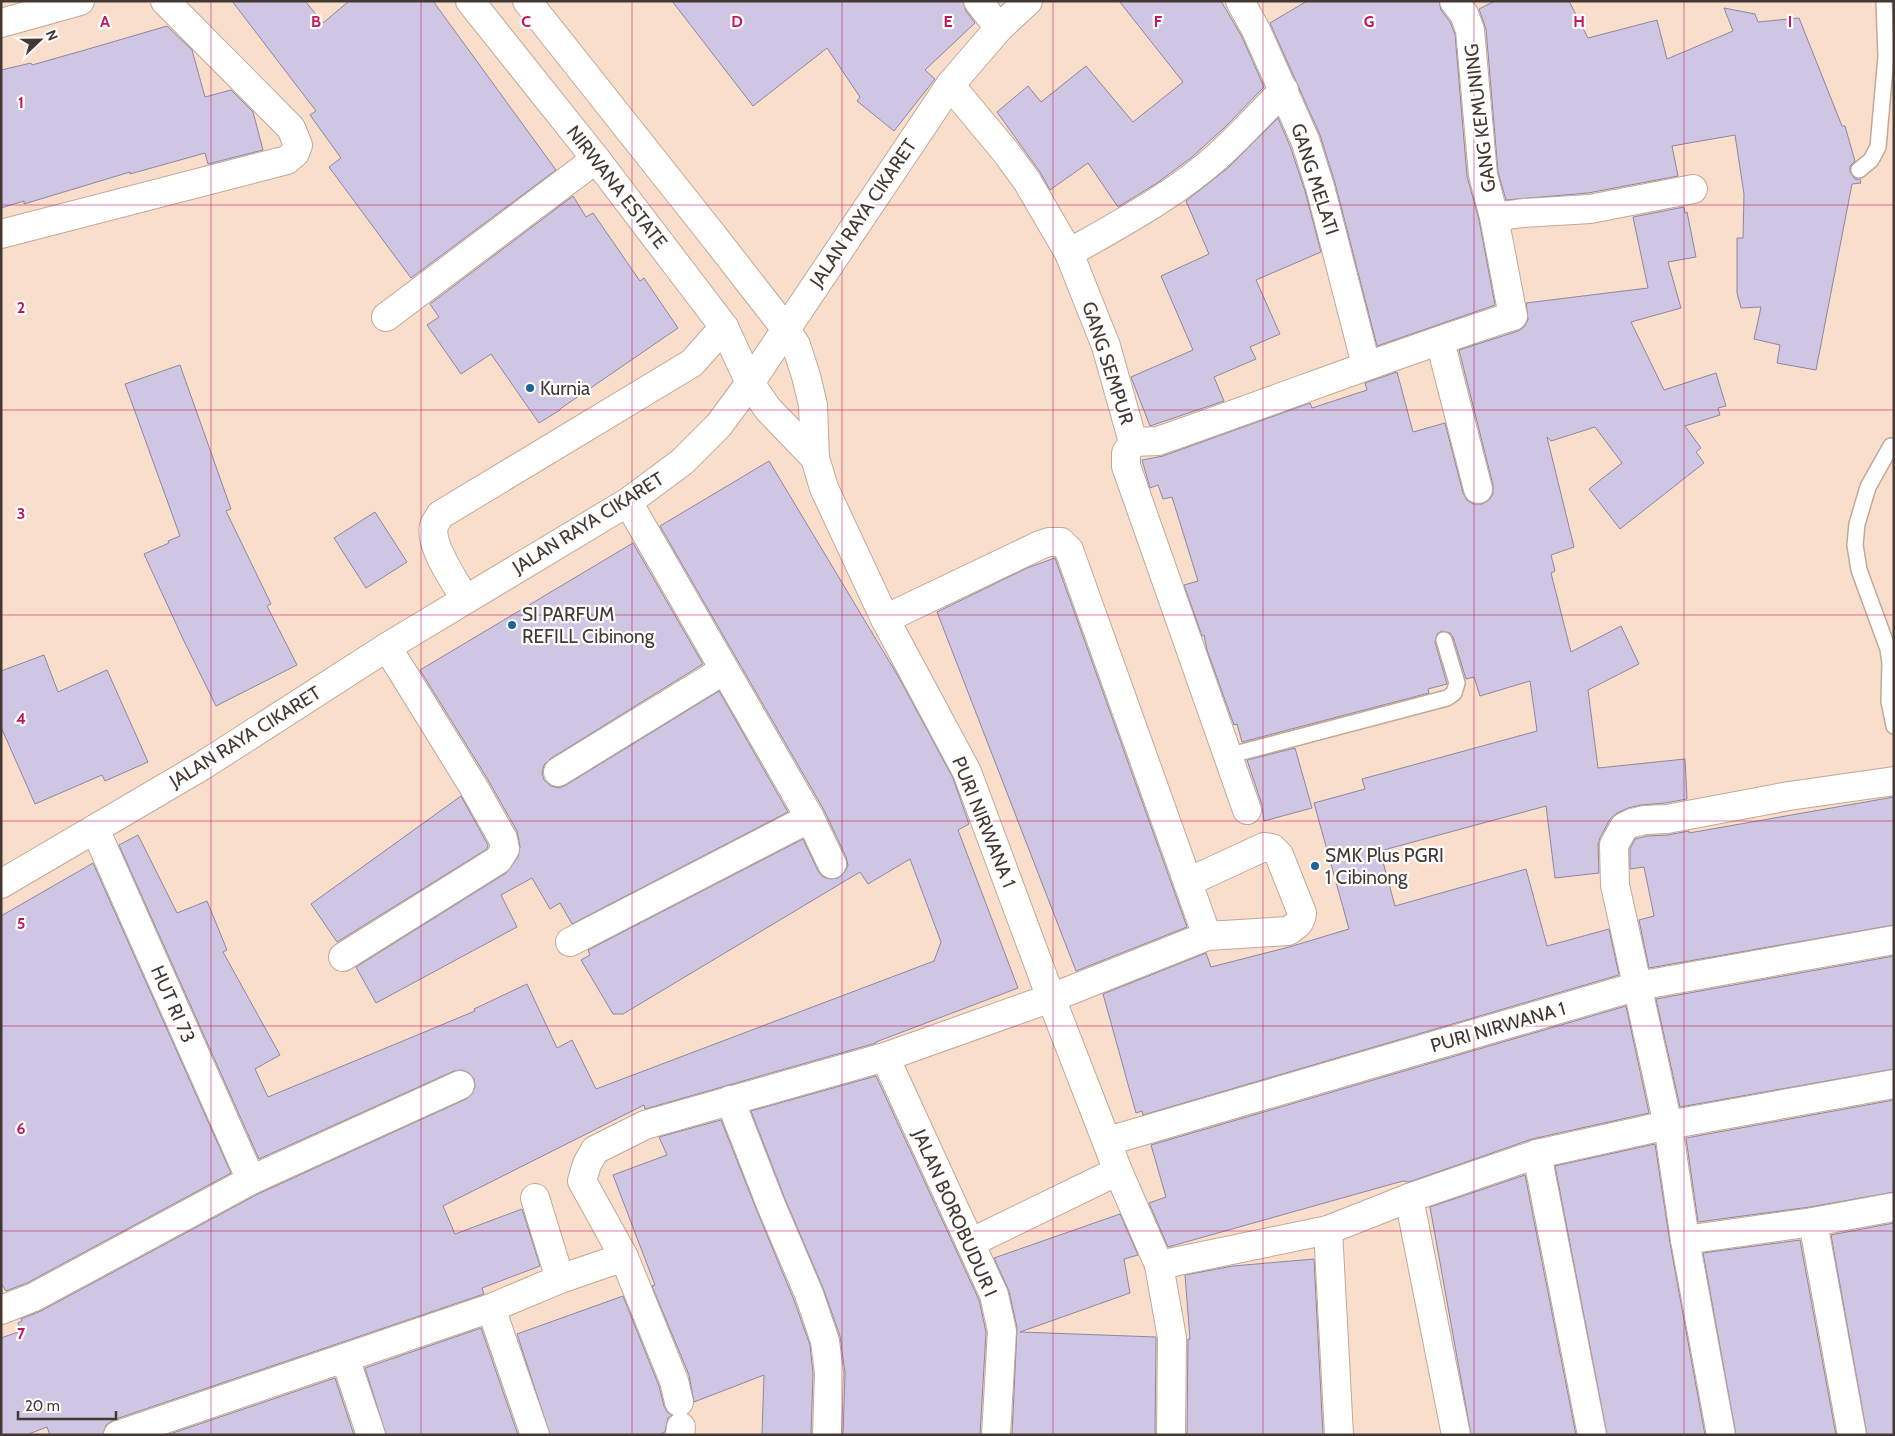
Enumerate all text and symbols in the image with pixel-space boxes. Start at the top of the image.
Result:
text: A [100,12,110,31]
text: B [311,12,321,31]
text: C [521,12,531,31]
text: D [731,12,743,31]
text: E [943,12,953,31]
text: F [1154,12,1163,31]
text: G [1364,12,1374,31]
text: H [1573,12,1585,31]
text: I [1788,12,1792,31]
north arrow [15,15,65,65]
text: N [42,27,62,43]
street label: GANG KEMUNING [1459,42,1501,194]
text: 1 [18,93,24,112]
street label: GANG MELATI [1286,120,1344,238]
street label: NIRWANA ESTATE [562,121,672,253]
street label: JALAN RAYA CIKARET [804,134,921,292]
text: 2 [17,298,25,317]
street label: GANG SEMPUR [1077,299,1139,428]
place label: Kurnia [540,377,590,400]
marker: Kurnia [524,382,536,394]
street label: JALAN RAYA CIKARET [507,467,668,579]
text: 3 [17,504,25,523]
place label: SI PARFUM REFILL Cibinong [522,603,655,648]
marker: SI PARFUM REFILL Cibinong [506,619,518,631]
street label: JALAN RAYA CIKARET [164,681,325,793]
text: 4 [16,709,26,728]
street label: PURI NIRWANA 1 [947,753,1021,891]
place label: SMK Plus PGRI 1 Cibinong [1325,844,1444,889]
marker: SMK Plus PGRI 1 Cibinong [1309,860,1321,872]
text: 5 [17,914,25,933]
street label: HUT RI 73 [146,962,200,1046]
street label: PURI NIRWANA 1 [1428,997,1568,1057]
text: 6 [17,1119,26,1138]
street label: JALAN BOROBUDUR I [907,1125,1002,1300]
text: 7 [17,1324,26,1343]
scale bar [18,1388,115,1420]
text: 20 m [25,1397,60,1415]

